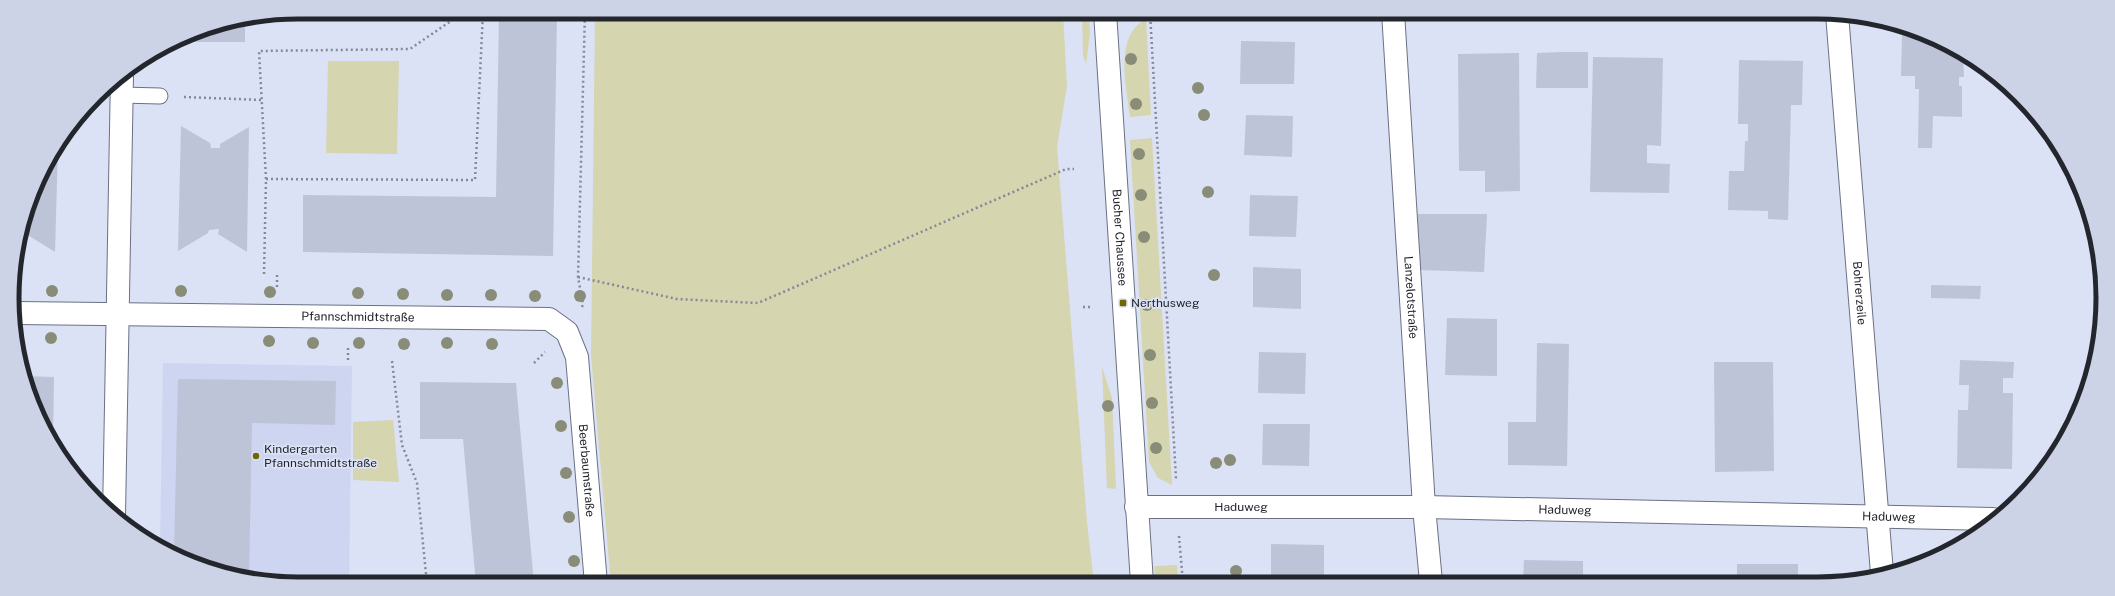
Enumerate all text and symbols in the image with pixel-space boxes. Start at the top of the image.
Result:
street label: Bucher Chaussee [1109,188,1130,287]
street label: Lanzelotstraße [1401,256,1420,339]
street label: Bohrerzeile [1850,261,1869,326]
place label: Nerthusweg [1131,296,1199,310]
marker: Nerthusweg [1118,298,1128,308]
street label: Pfannschmidtstraße [301,309,415,324]
street label: Beerbaumstraße [576,423,597,518]
place label: Kindergarten Pfannschmidtstraße [264,442,377,470]
marker: Kindergarten Pfannschmidtstraße [251,451,261,461]
street label: Haduweg [1214,500,1268,514]
street label: Haduweg [1538,502,1592,518]
street label: Haduweg [1862,509,1916,524]

